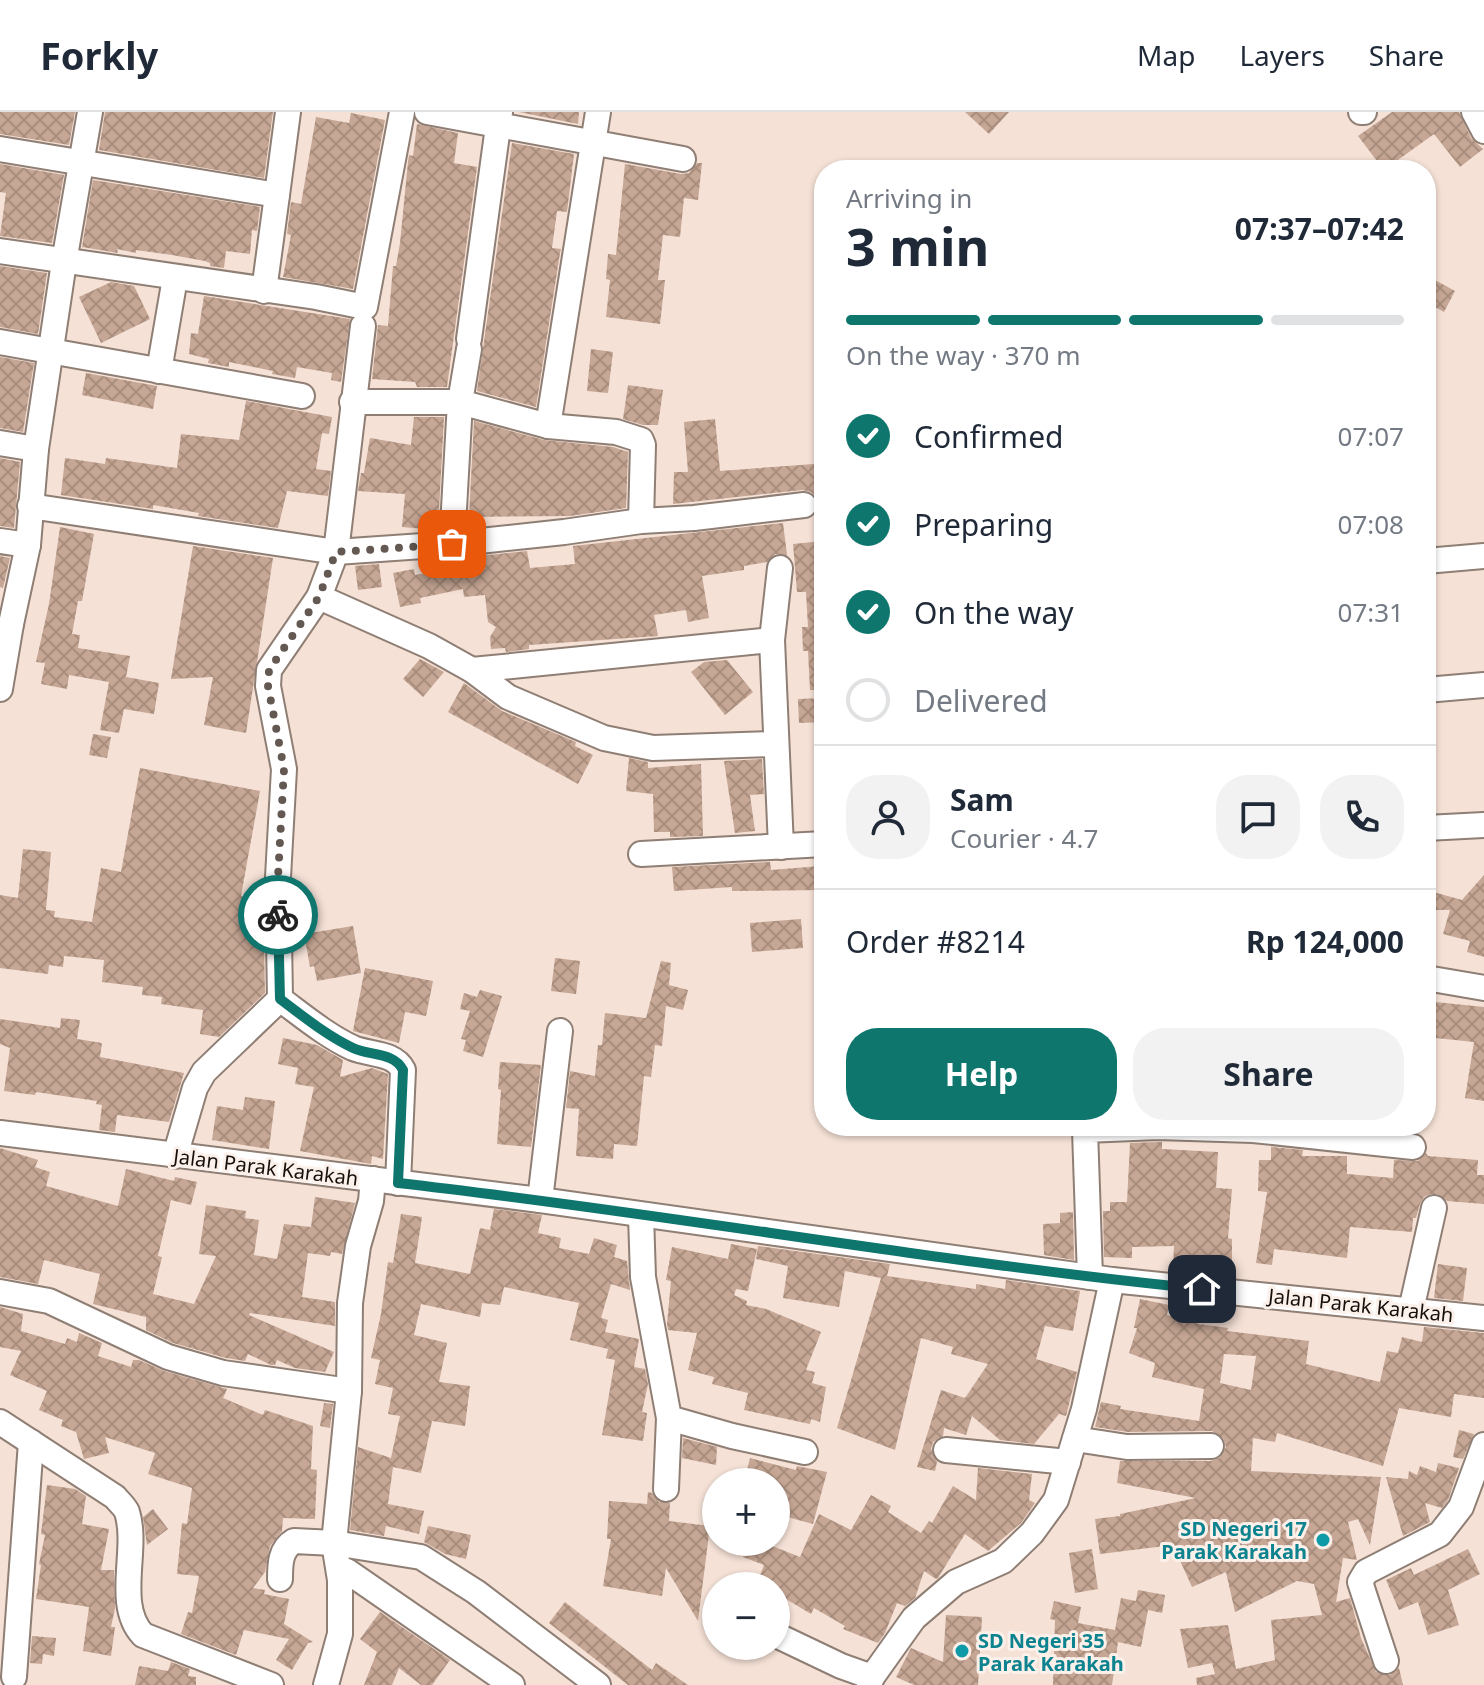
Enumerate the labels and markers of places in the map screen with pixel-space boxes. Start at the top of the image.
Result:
pin [418,510,486,578]
pin [1168,1255,1236,1323]
place label: SD Negeri 17 Parak Karakah [1161,1515,1307,1565]
marker: SD Negeri 17 Parak Karakah [1314,1531,1332,1549]
place label: SD Negeri 35 Parak Karakah [978,1627,1124,1677]
marker: SD Negeri 35 Parak Karakah [953,1642,971,1660]

